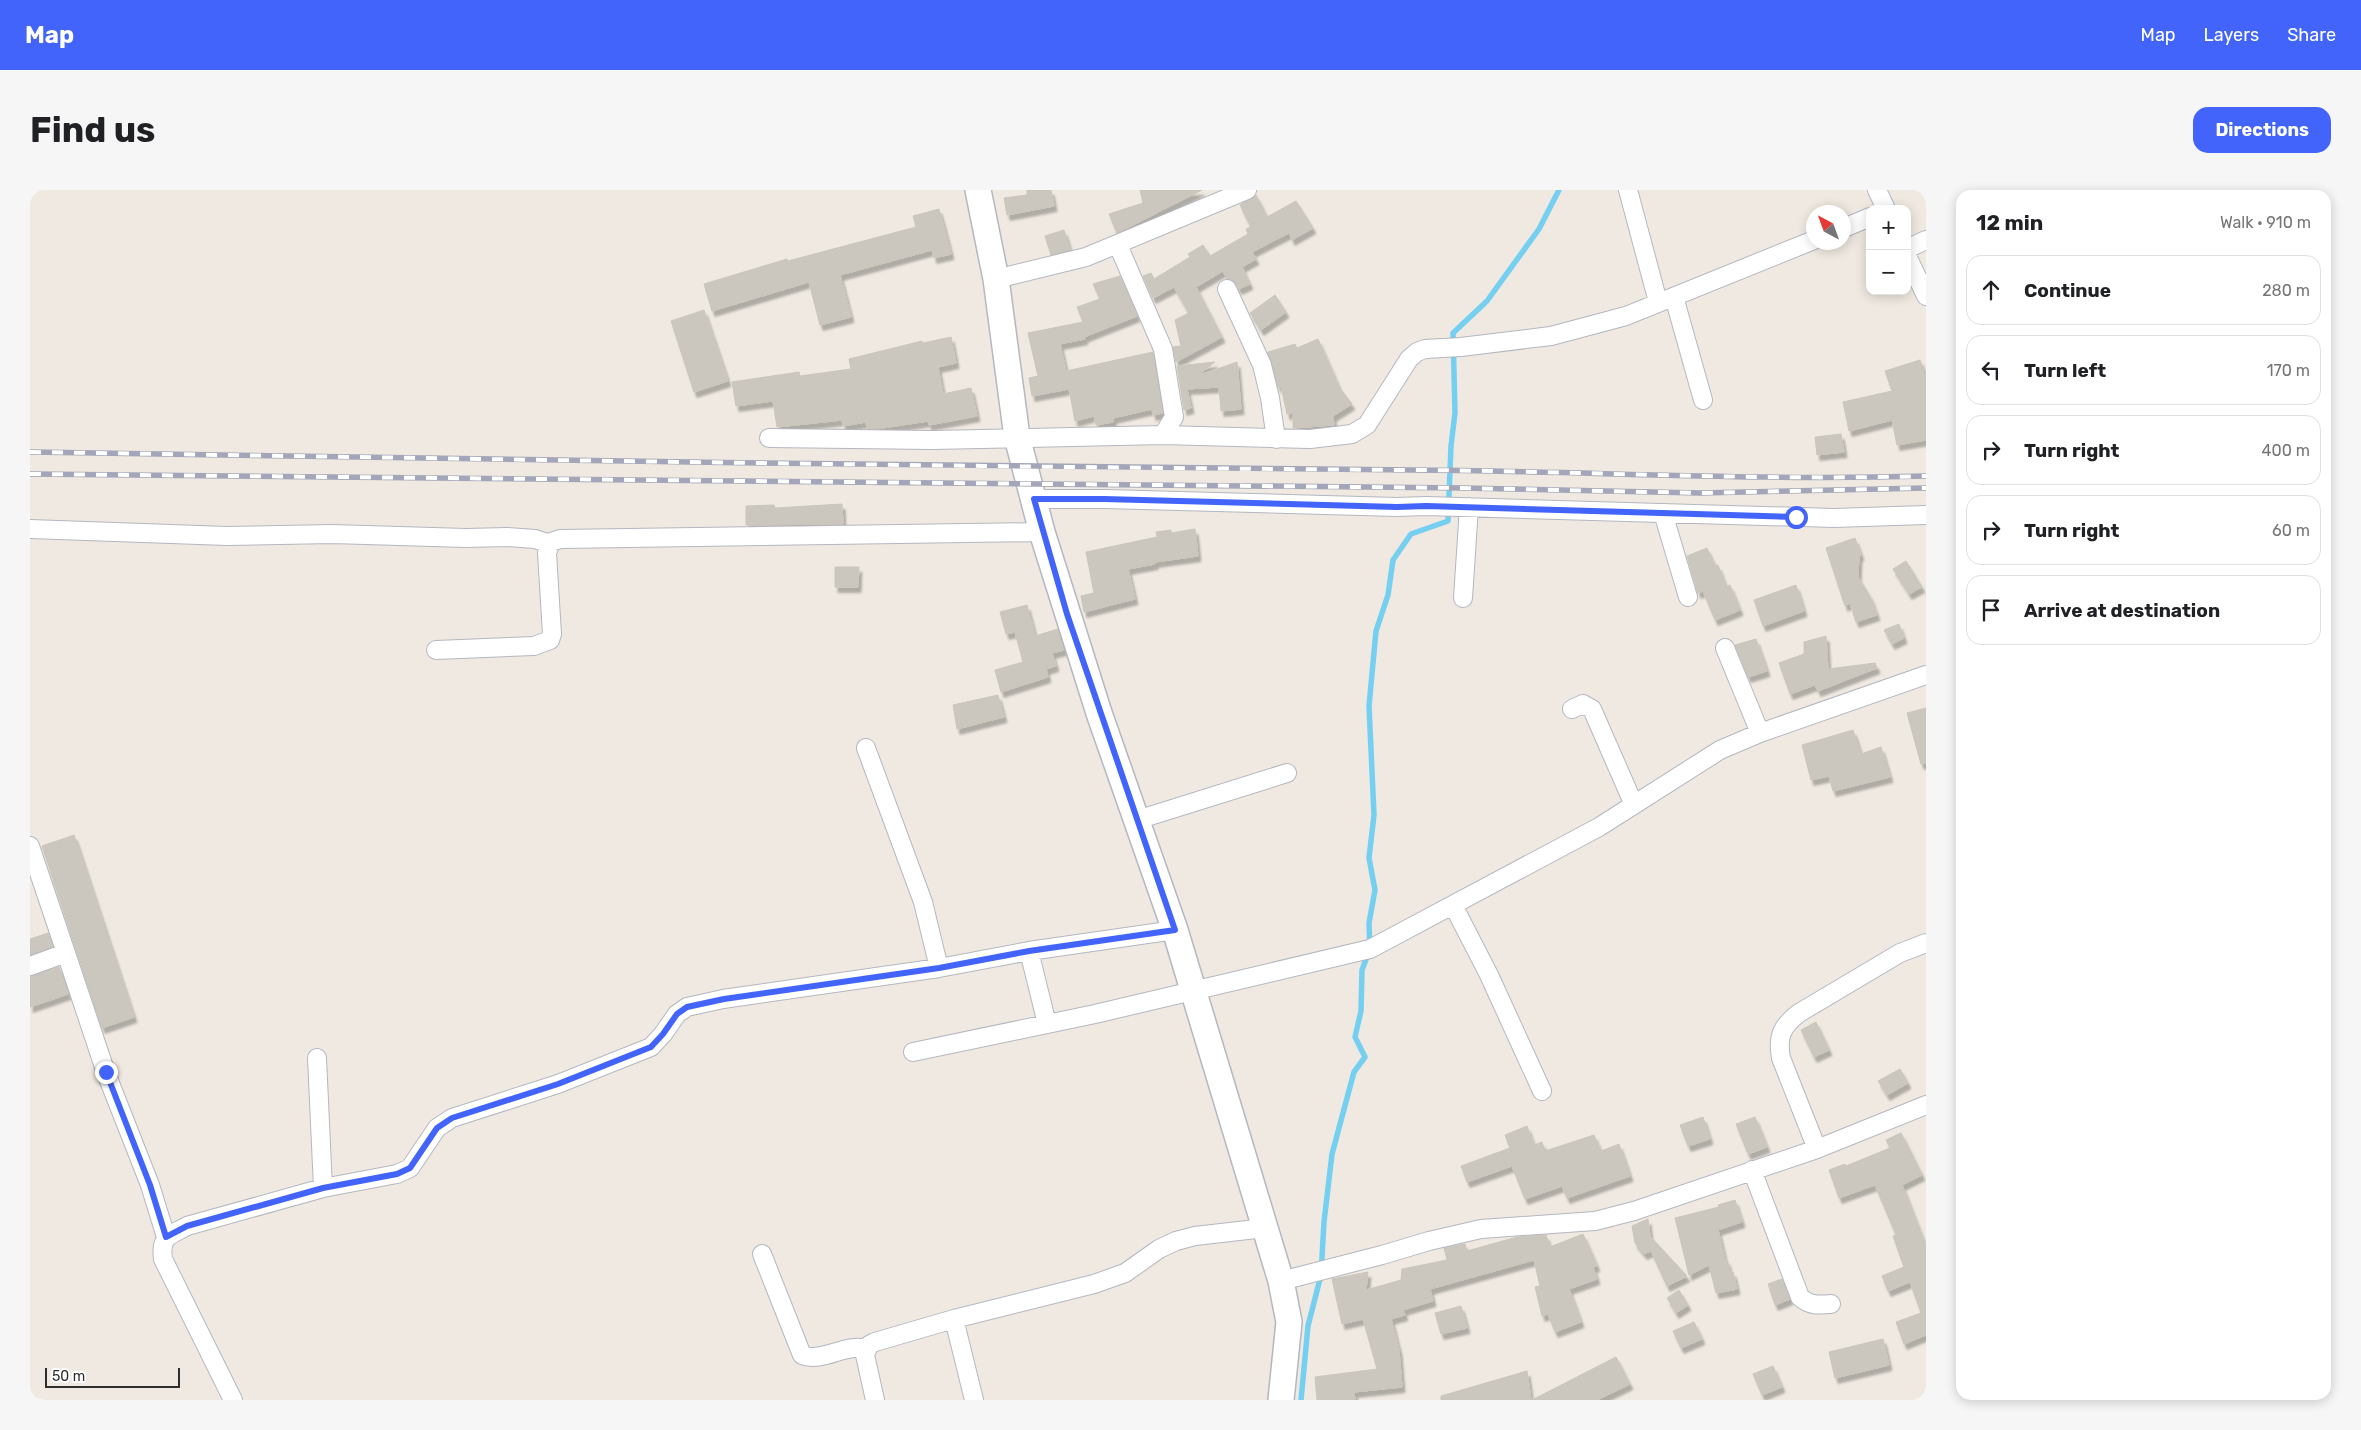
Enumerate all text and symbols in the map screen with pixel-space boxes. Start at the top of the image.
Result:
text: Map [25,21,74,49]
text: Map [2141,24,2176,46]
text: Layers [2204,24,2259,46]
text: Share [2287,24,2336,46]
button: Directions [2193,107,2331,153]
text: Find us [30,109,155,151]
north arrow [1806,205,1851,250]
map controls [1866,205,1911,295]
button: + [1866,205,1911,250]
text: 12 min [1976,210,2043,235]
text: Walk · 910 m [2220,213,2311,232]
button: − [1866,250,1911,295]
icon: ahead [1977,276,2005,304]
text: Continue [2024,279,2111,302]
text: 280 m [2262,281,2310,300]
icon: left [1977,356,2005,384]
text: Turn left [2024,359,2106,382]
text: 170 m [2267,361,2310,380]
icon: right [1977,436,2005,464]
text: Turn right [2024,439,2119,462]
text: 400 m [2262,441,2310,460]
route start [1785,506,1808,529]
icon: right [1977,516,2005,544]
text: Turn right [2024,519,2119,542]
text: 60 m [2272,521,2310,540]
icon: arrive [1977,596,2005,624]
text: Arrive at destination [2024,599,2220,622]
route end [95,1061,118,1084]
scale bar [45,1365,180,1388]
text: 50 m [52,1368,85,1385]

